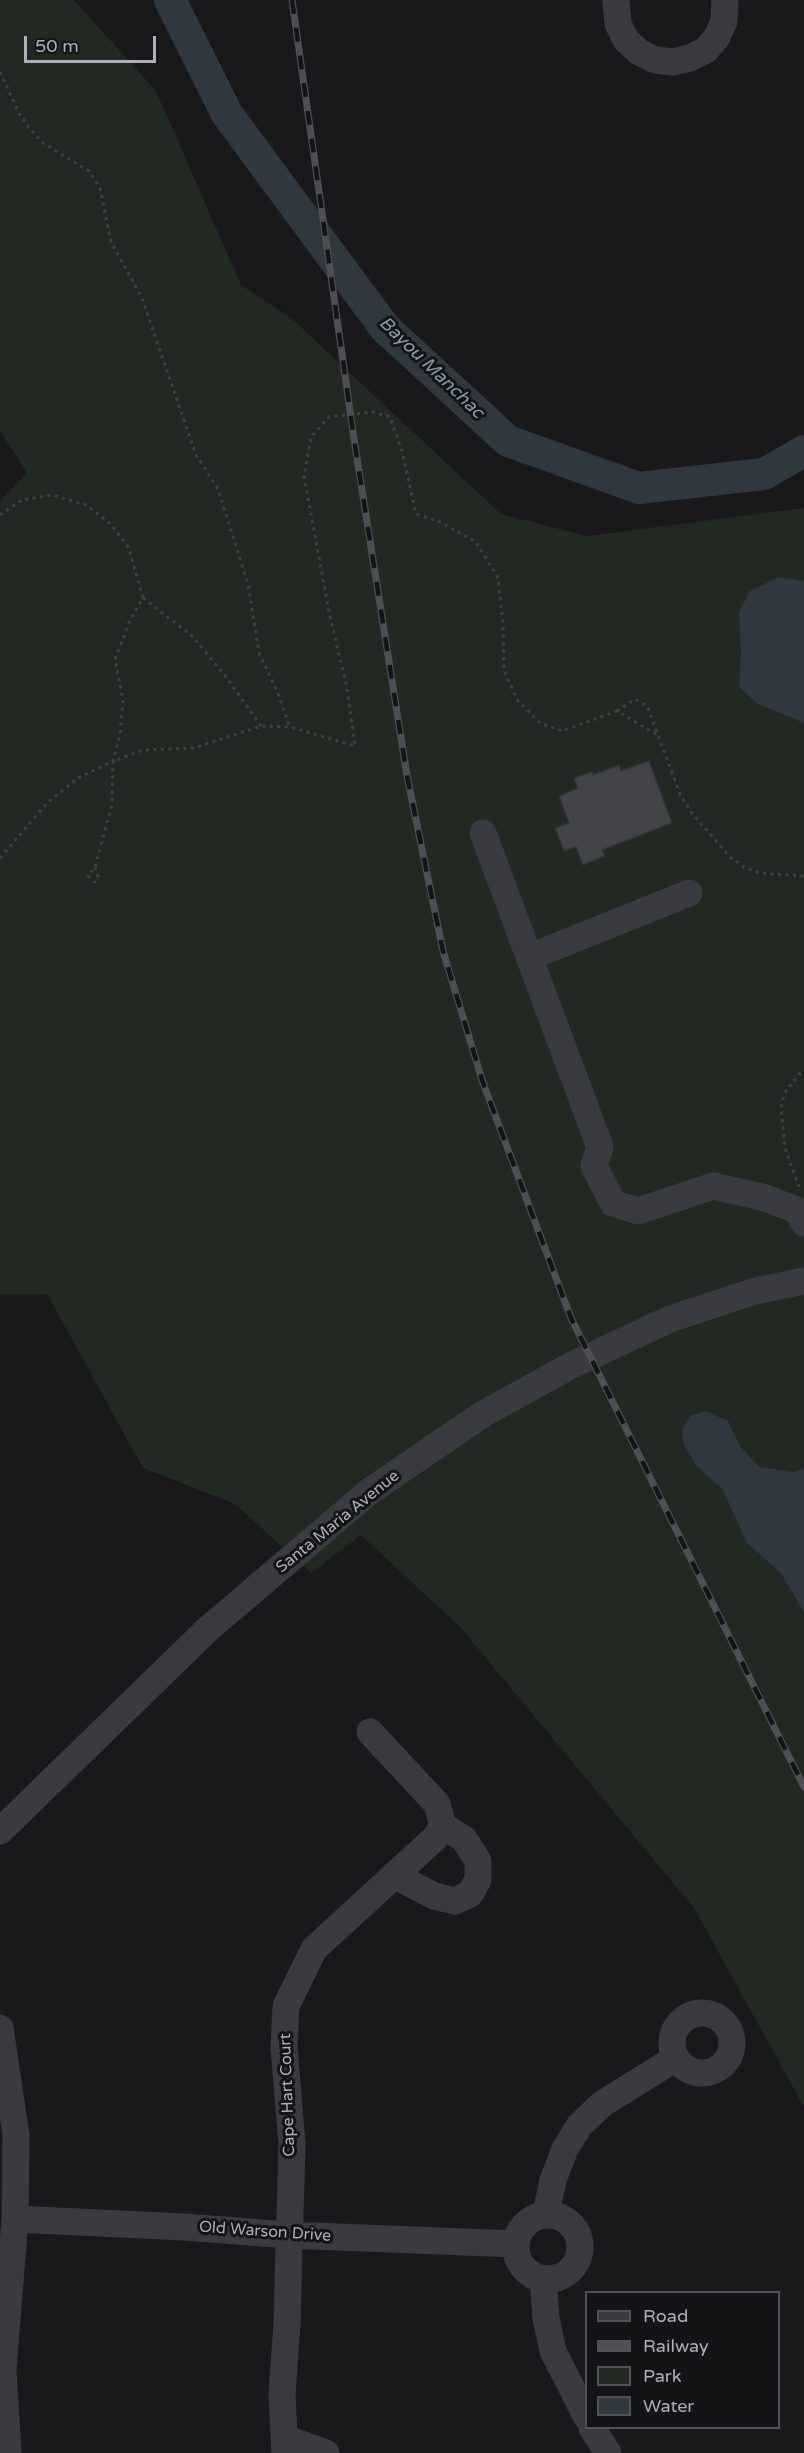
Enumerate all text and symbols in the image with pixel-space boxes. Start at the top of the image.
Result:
scale bar [27,24,159,62]
text: 50 m [35,35,79,57]
water label: Bayou Manchac [374,313,488,423]
street label: Santa Maria Avenue [273,1467,403,1577]
street label: Cape Hart Court [276,2033,300,2157]
street label: Old Warson Drive [198,2218,332,2246]
legend [585,2291,780,2429]
text: Road [643,2305,688,2327]
text: Railway [643,2335,709,2357]
text: Park [643,2365,681,2387]
text: Water [643,2395,694,2417]

